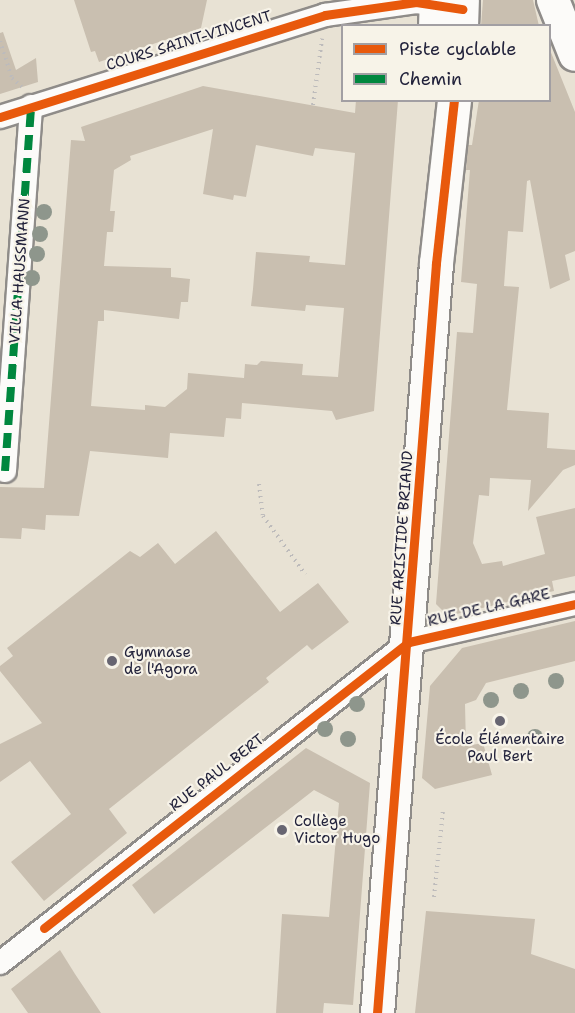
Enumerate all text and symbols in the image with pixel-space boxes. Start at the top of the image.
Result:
street label: COURS SAINT-VINCENT [104,7,274,75]
legend [341,24,551,102]
text: Piste cyclable [399,37,516,61]
text: Chemin [399,67,462,91]
street label: VILLA HAUSSMANN [6,198,34,344]
street label: RUE ARISTIDE BRIAND [387,450,417,626]
street label: RUE DE LA GARE [426,585,552,631]
place label: Gymnase de l'Agora [124,643,198,678]
marker: Gymnase de l'Agora [105,654,119,668]
marker: École Élémentaire Paul Bert [493,714,507,728]
street label: RUE PAUL BERT [166,730,268,816]
place label: École Élémentaire Paul Bert [435,730,565,765]
place label: Collège Victor Hugo [294,812,380,847]
marker: Collège Victor Hugo [275,823,289,837]

